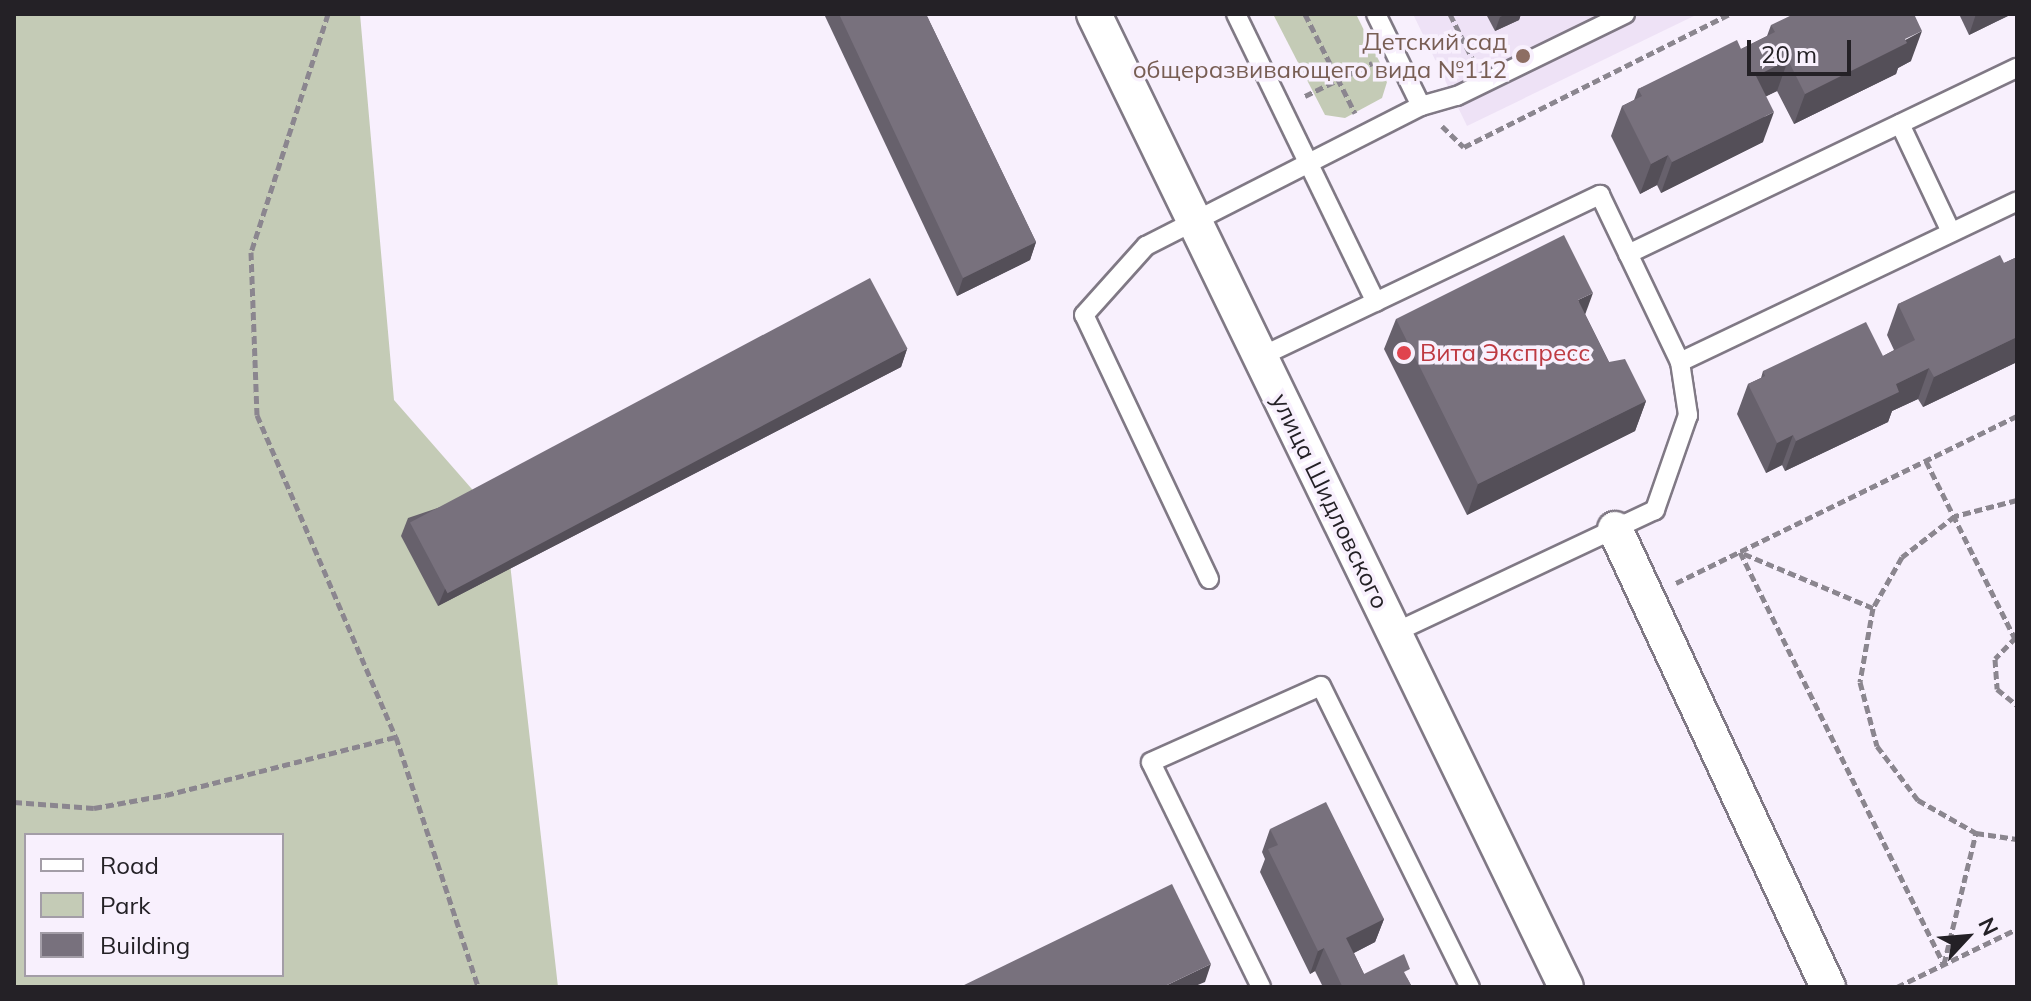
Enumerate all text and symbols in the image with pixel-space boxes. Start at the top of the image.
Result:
scale bar [1751,24,1855,74]
place label: Детский сад общеразвивающего вида №112 [1133,28,1507,84]
text: 20 m [1761,39,1817,69]
marker: Детский сад общеразвивающего вида №112 [1514,47,1532,65]
place label: Вита Экспресс [1420,339,1590,367]
marker: Вита Экспресс [1395,344,1413,362]
street label: улица Шидловского [1265,389,1395,613]
legend [24,833,284,977]
text: Road [100,850,159,880]
text: Park [100,890,151,920]
north arrow [1927,897,2007,977]
text: N [1972,913,2005,940]
text: Building [100,930,190,960]

